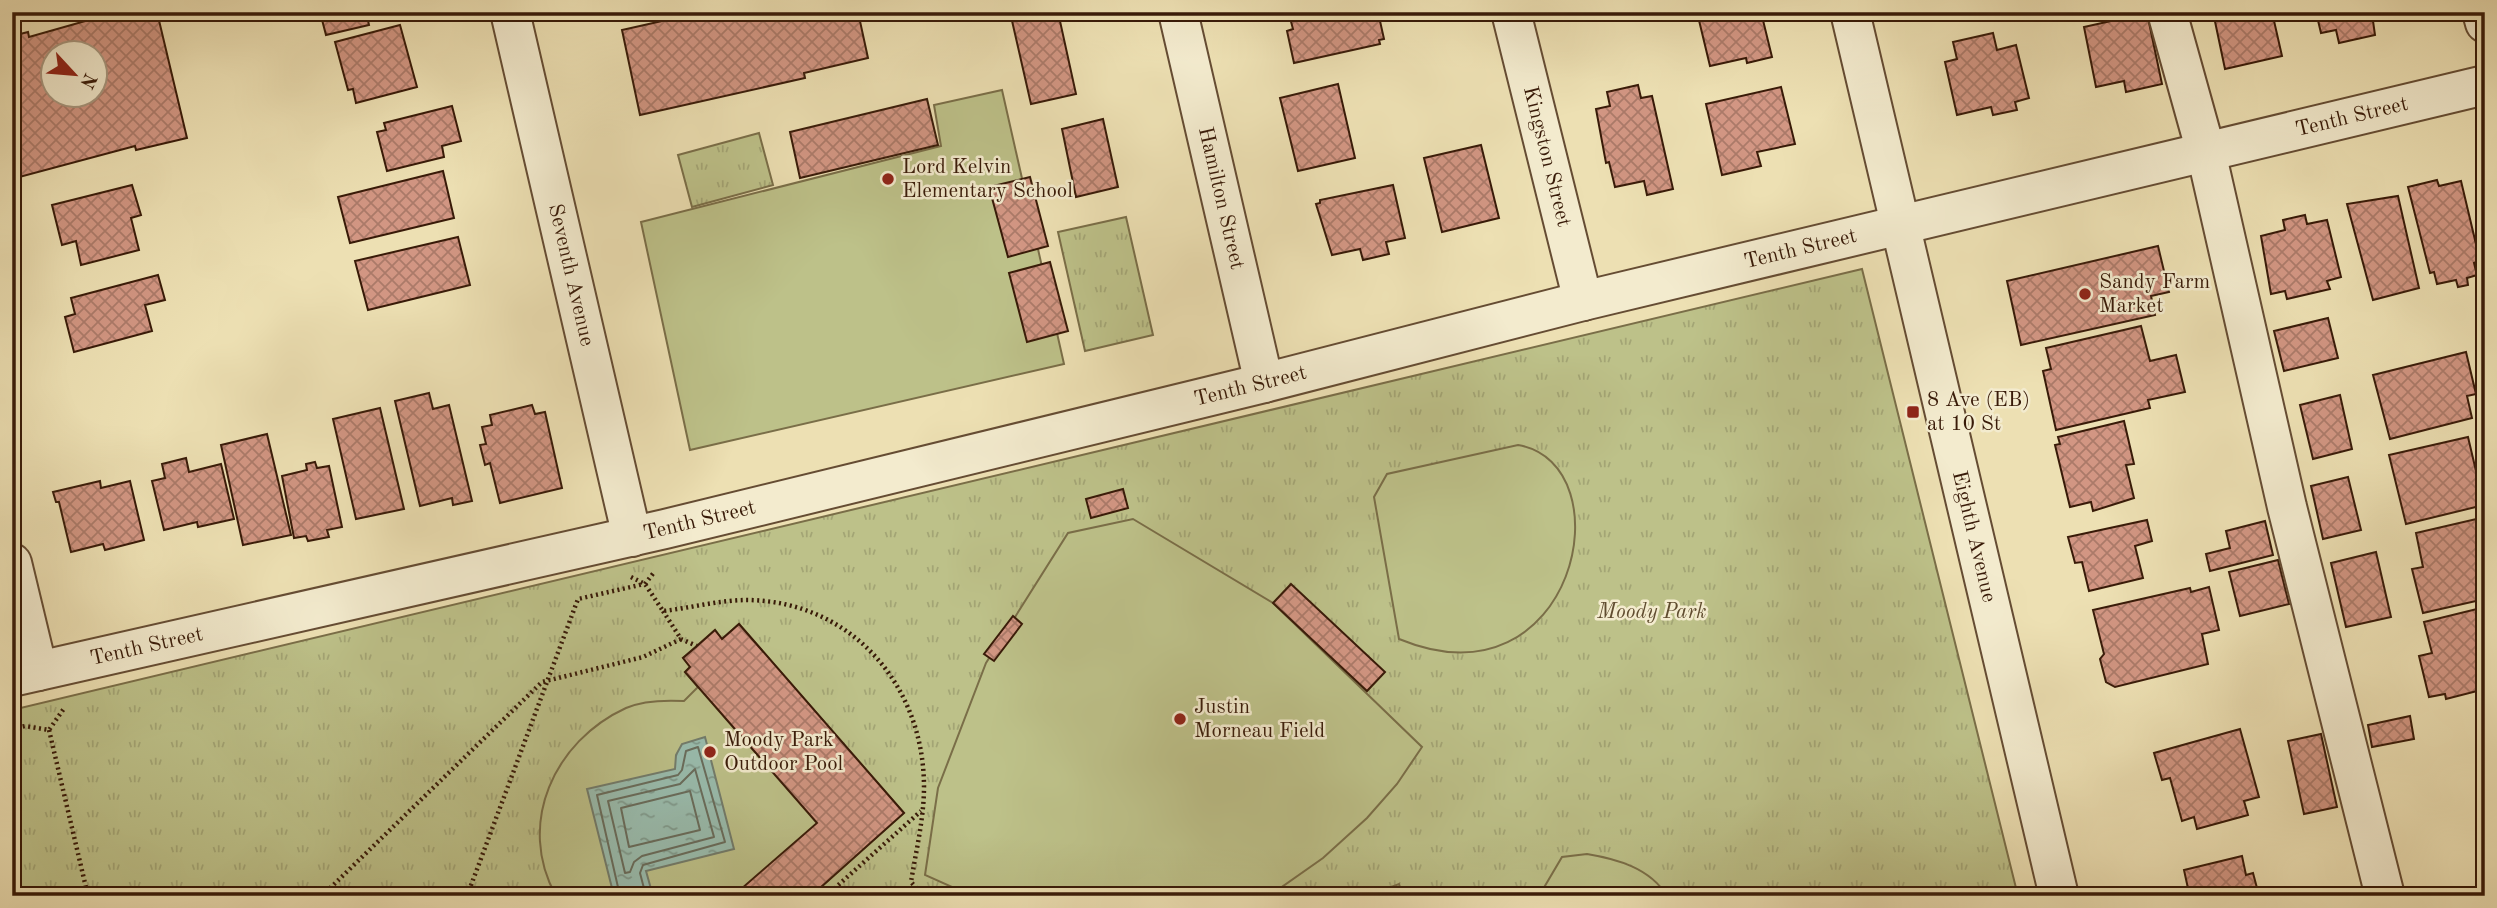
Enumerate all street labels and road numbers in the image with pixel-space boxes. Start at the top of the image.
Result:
street label: Kingston Street [1519,84,1575,229]
street label: Tenth Street [2293,93,2410,141]
street label: Hamilton Street [1194,125,1248,271]
street label: Seventh Avenue [544,202,598,348]
street label: Tenth Street [1742,225,1859,273]
street label: Tenth Street [1192,362,1309,410]
street label: Eighth Avenue [1948,469,2000,604]
street label: Tenth Street [641,497,758,544]
street label: Tenth Street [88,624,205,669]

